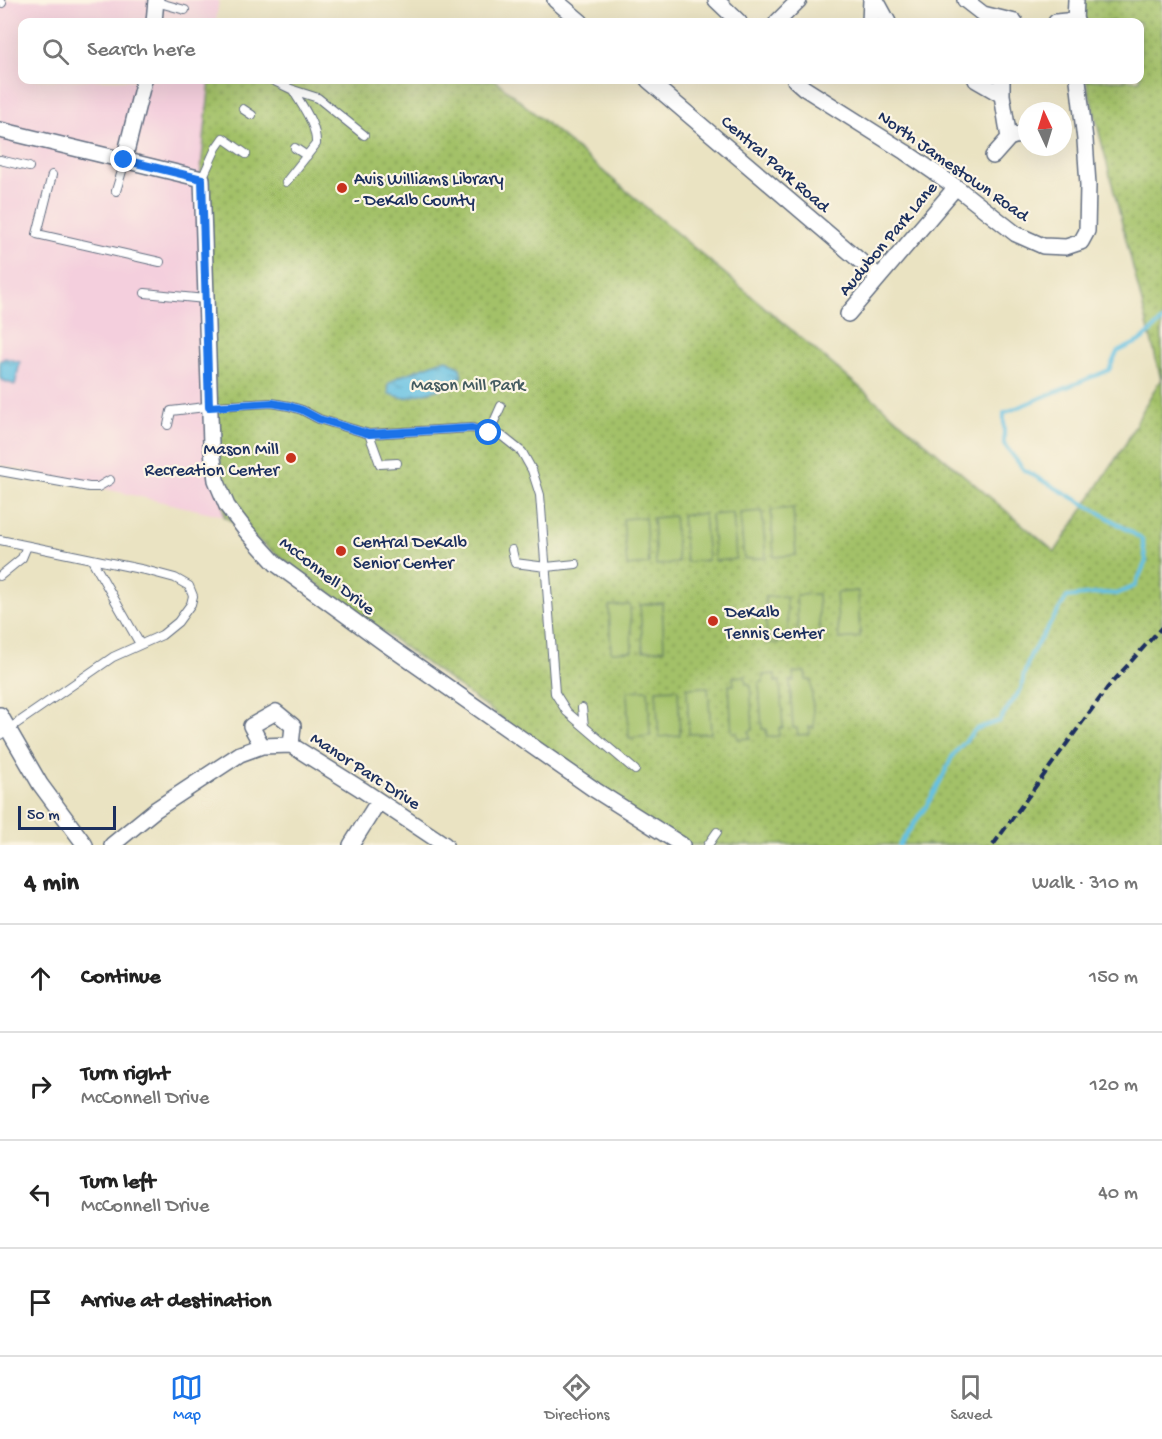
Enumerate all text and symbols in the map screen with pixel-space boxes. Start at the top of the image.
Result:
search box [18,18,1144,84]
icon: search [39,35,72,68]
text: Search here [87,38,195,64]
north arrow [1018,102,1072,156]
street label: North Jamestown Road [873,107,1033,228]
street label: Central Park Road [716,112,834,219]
route end [110,146,136,172]
place label: Avis Williams Library - DeKalb County [354,170,504,212]
street label: Audubon Park Lane [835,178,943,301]
marker: Avis Williams Library - DeKalb County [335,181,349,195]
park label: Mason Mill Park [411,376,527,397]
route start [475,419,501,445]
place label: Mason Mill Recreation Center [144,440,281,482]
marker: Mason Mill Recreation Center [284,451,298,465]
street label: McConnell Drive [274,533,379,621]
place label: Central DeKalb Senior Center [353,533,467,575]
marker: Central DeKalb Senior Center [334,544,348,558]
place label: DeKalb Tennis Center [724,603,825,645]
marker: DeKalb Tennis Center [706,614,720,628]
street label: Manor Parc Drive [306,729,424,816]
scale bar [18,803,116,830]
text: 50 m [27,807,60,826]
text: 4 min [24,869,79,900]
text: Walk · 310 m [1032,873,1138,896]
icon: ahead [24,962,57,995]
text: Continue [81,965,161,991]
text: 150 m [1089,967,1138,990]
text: Turn right [81,1062,169,1088]
icon: right [24,1070,57,1103]
text: 120 m [1090,1075,1138,1098]
text: McConnell Drive [81,1088,209,1111]
text: Turn left [81,1170,155,1196]
icon: left [24,1178,57,1211]
text: 40 m [1098,1183,1138,1206]
text: McConnell Drive [81,1196,209,1219]
icon: arrive [24,1286,57,1319]
text: Arrive at destination [81,1289,271,1315]
tab: Map [170,1371,203,1426]
tab: Directions [544,1371,610,1426]
tab: Saved [950,1371,991,1426]

